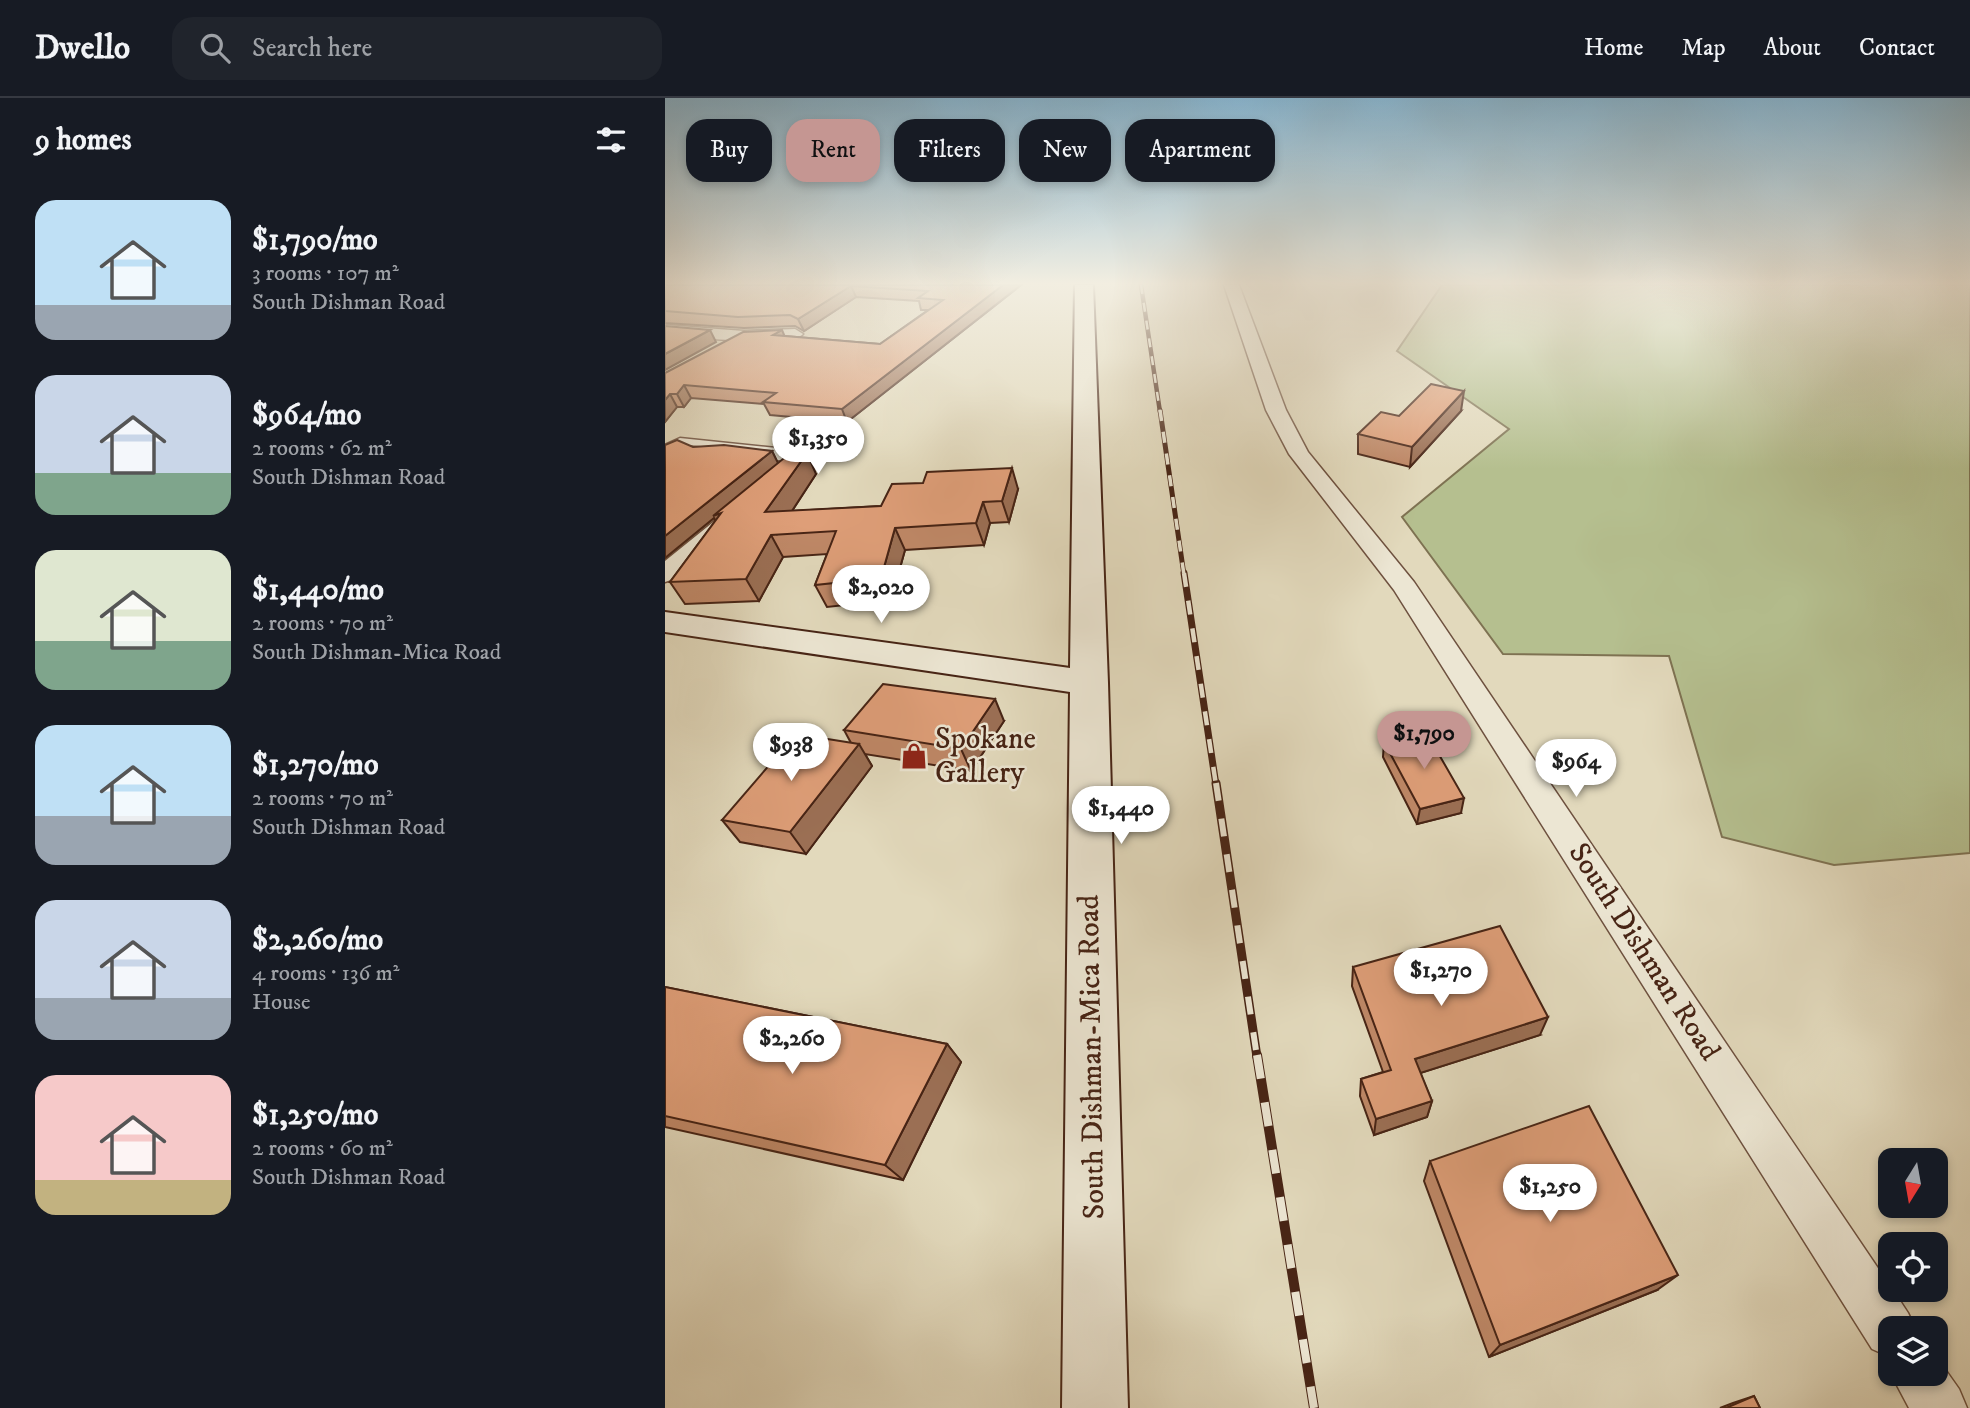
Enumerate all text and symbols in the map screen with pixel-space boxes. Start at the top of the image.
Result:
search box [172,17,662,80]
text: Dwello [35,28,130,69]
icon: search [196,29,234,67]
text: Search here [252,32,372,65]
text: Home [1584,33,1643,63]
text: Map [1681,33,1726,63]
text: About [1764,33,1821,63]
text: Contact [1859,33,1935,63]
chip: Buy [686,119,772,182]
chip: Rent [786,119,880,182]
chip: Filters [894,119,1005,182]
chip: New [1019,119,1111,182]
chip: Apartment [1125,119,1275,182]
icon: filters [592,121,630,159]
text: 9 homes [35,122,132,159]
text: $1,790/mo [252,222,378,259]
icon: home [91,228,175,312]
text: 3 rooms · 107 m² [252,259,399,288]
text: South Dishman Road [252,288,445,317]
text: $964/mo [252,397,361,434]
icon: home [91,403,175,487]
pin: $1,350 [761,416,875,476]
text: $1,350 [788,424,848,453]
text: 2 rooms · 62 m² [252,434,392,463]
text: South Dishman Road [252,463,445,492]
pin: $2,020 [824,566,938,625]
text: $1,440/mo [252,572,384,609]
text: $2,020 [848,573,914,602]
icon: home [91,578,175,662]
text: 2 rooms · 70 m² [252,609,393,638]
text: South Dishman-Mica Road [252,638,501,667]
pin: $1,790 [1367,712,1481,771]
text: $1,790 [1393,719,1455,748]
place label: Spokane Gallery [935,721,1036,792]
pin: $938 [750,724,832,783]
text: $938 [769,731,813,760]
pin: $964 [1535,740,1617,799]
shop icon: Spokane Gallery [899,741,929,771]
text: $1,270/mo [252,747,379,784]
text: $964 [1551,747,1601,776]
icon: home [91,753,175,837]
text: 2 rooms · 70 m² [252,784,393,813]
pin: $1,440 [1064,786,1178,846]
text: $1,440 [1088,794,1154,823]
text: South Dishman Road [252,813,445,842]
street label: South Dishman Road [1560,836,1728,1068]
street label: South Dishman-Mica Road [1071,894,1113,1220]
text: $2,260/mo [252,922,383,959]
icon: home [91,928,175,1012]
pin: $1,270 [1384,948,1498,1008]
text: $1,270 [1410,956,1472,985]
text: 4 rooms · 136 m² [252,959,399,988]
text: House [252,988,310,1017]
pin: $2,260 [735,1016,849,1076]
text: $2,260 [759,1024,825,1053]
text: $1,250/mo [252,1097,378,1134]
icon: home [91,1103,175,1187]
text: 2 rooms · 60 m² [252,1134,393,1163]
north arrow [1878,1148,1948,1218]
map controls [1878,1148,1948,1386]
text: South Dishman Road [252,1163,445,1192]
pin: $1,250 [1493,1164,1607,1224]
text: $1,250 [1519,1172,1581,1201]
button: locate [1878,1232,1948,1302]
button: layers [1878,1316,1948,1386]

